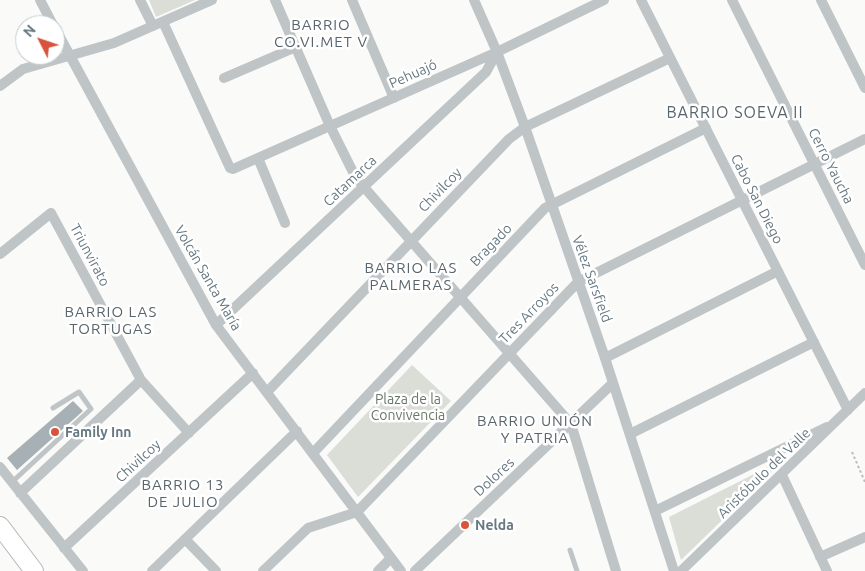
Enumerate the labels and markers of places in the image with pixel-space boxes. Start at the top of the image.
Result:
place label: Family Inn [65,424,132,440]
marker: Family Inn [49,426,61,438]
place label: Nelda [475,517,514,533]
marker: Nelda [459,519,471,531]

